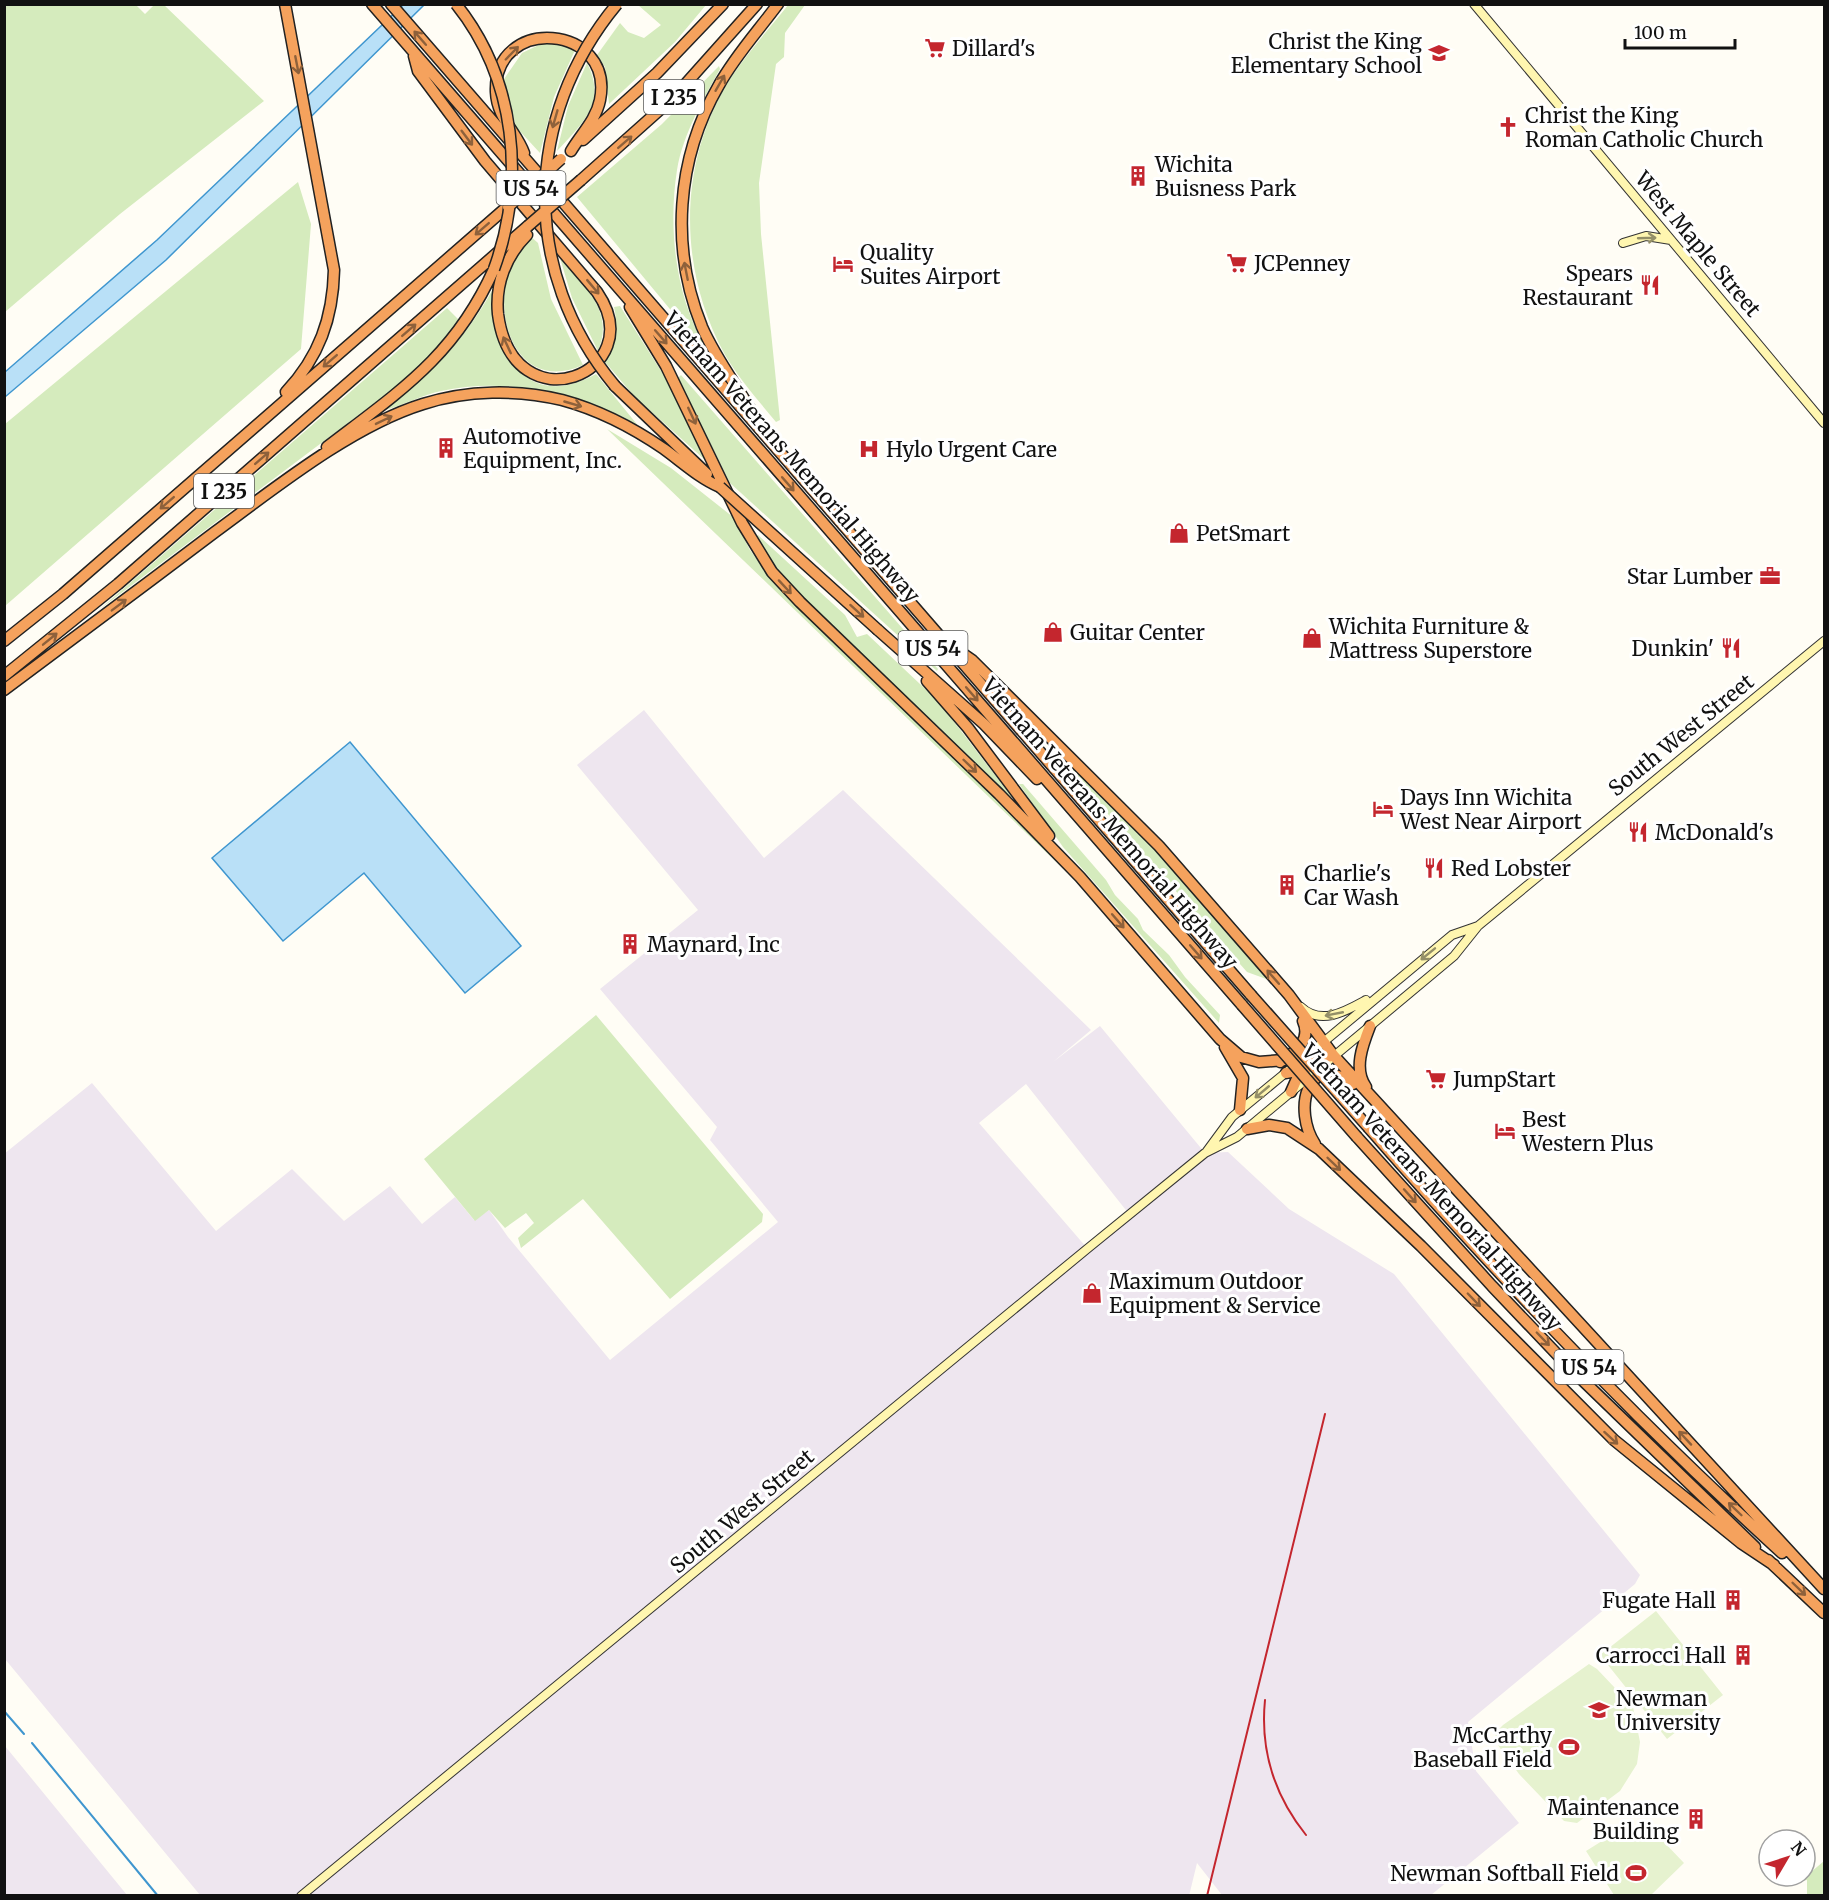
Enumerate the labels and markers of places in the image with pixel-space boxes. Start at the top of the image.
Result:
place label: Christ the King Elementary School [1231,28,1423,79]
place label: Dillard's [952,35,1035,62]
supermarket icon: Dillard's [923,36,947,60]
school or university icon: Christ the King Elementary School [1427,41,1451,65]
place label: Christ the King Roman Catholic Church [1525,102,1764,153]
church icon: Christ the King Roman Catholic Church [1496,115,1520,139]
place label: Wichita Buisness Park [1154,151,1297,202]
building icon: Wichita Buisness Park [1126,164,1150,188]
place label: Quality Suites Airport [860,239,1001,290]
place label: JCPenney [1253,250,1351,277]
supermarket icon: JCPenney [1225,251,1249,275]
hotel icon: Quality Suites Airport [831,252,855,276]
place label: Spears Restaurant [1523,260,1633,311]
restaurant icon: Spears Restaurant [1638,273,1662,297]
place label: Automotive Equipment, Inc. [462,423,622,474]
building icon: Automotive Equipment, Inc. [434,436,458,460]
place label: Hylo Urgent Care [886,436,1057,463]
hospital icon: Hylo Urgent Care [857,437,881,461]
place label: PetSmart [1196,520,1290,547]
shop icon: PetSmart [1167,521,1191,545]
place label: Star Lumber [1627,563,1753,590]
office icon: Star Lumber [1758,564,1782,588]
place label: Wichita Furniture & Mattress Superstore [1328,613,1532,664]
place label: Guitar Center [1070,619,1205,646]
shop icon: Guitar Center [1041,620,1065,644]
shop icon: Wichita Furniture & Mattress Superstore [1300,626,1324,650]
place label: Dunkin' [1632,635,1714,662]
restaurant icon: Dunkin' [1719,636,1743,660]
place label: Days Inn Wichita West Near Airport [1399,784,1582,835]
hotel icon: Days Inn Wichita West Near Airport [1371,797,1395,821]
place label: McDonald's [1655,819,1774,846]
restaurant icon: McDonald's [1626,820,1650,844]
place label: Red Lobster [1451,855,1571,882]
restaurant icon: Red Lobster [1422,856,1446,880]
place label: Charlie's Car Wash [1304,860,1399,911]
building icon: Charlie's Car Wash [1275,873,1299,897]
place label: Maynard, Inc [647,931,780,958]
building icon: Maynard, Inc [618,932,642,956]
place label: JumpStart [1452,1066,1556,1093]
supermarket icon: JumpStart [1424,1067,1448,1091]
place label: Best Western Plus [1521,1106,1654,1157]
hotel icon: Best Western Plus [1493,1119,1517,1143]
place label: Maximum Outdoor Equipment & Service [1109,1268,1321,1319]
shop icon: Maximum Outdoor Equipment & Service [1080,1281,1104,1305]
place label: Fugate Hall [1602,1587,1716,1614]
building icon: Fugate Hall [1721,1588,1745,1612]
place label: Carrocci Hall [1596,1642,1726,1669]
building icon: Carrocci Hall [1731,1643,1755,1667]
place label: Newman University [1616,1685,1721,1736]
school or university icon: Newman University [1587,1698,1611,1722]
place label: McCarthy Baseball Field [1413,1722,1553,1773]
sports icon: McCarthy Baseball Field [1557,1735,1581,1759]
place label: Maintenance Building [1547,1794,1679,1845]
building icon: Maintenance Building [1684,1807,1708,1831]
place label: Newman Softball Field [1390,1860,1619,1887]
sports icon: Newman Softball Field [1624,1861,1648,1885]

